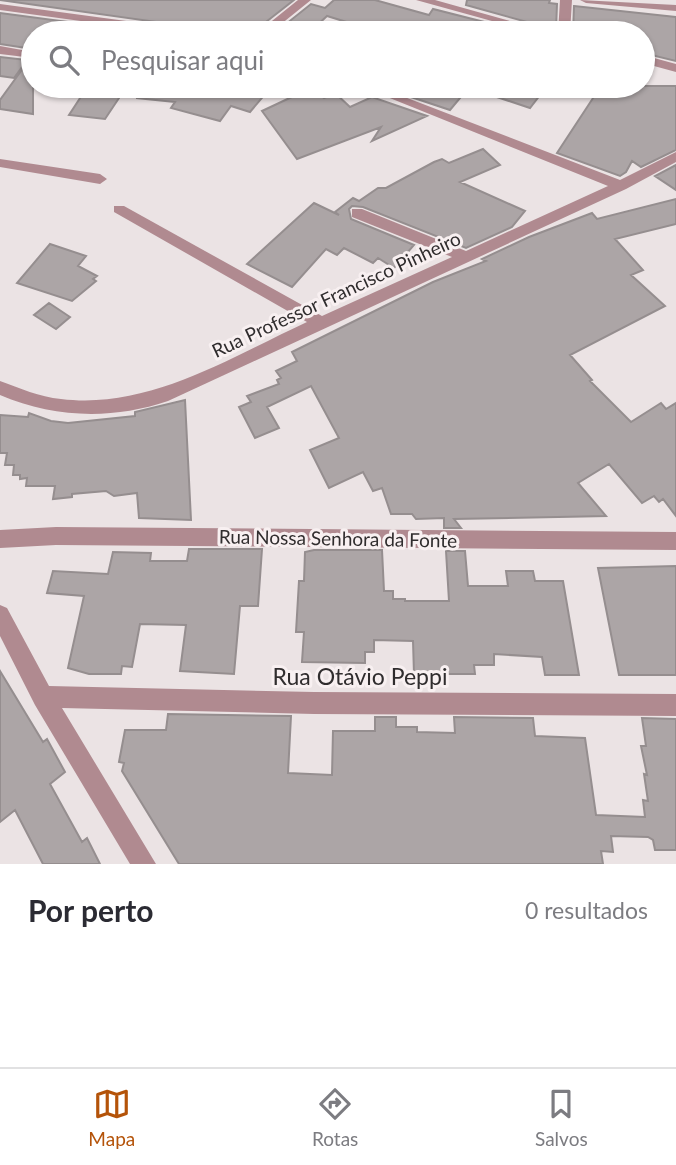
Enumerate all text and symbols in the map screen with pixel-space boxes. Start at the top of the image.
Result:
search box [21,21,655,98]
icon: search [45,41,83,79]
text: Pesquisar aqui [101,44,264,76]
street label: Rua Professor Francisco Pinheiro [208,226,464,362]
street label: Rua Nossa Senhora da Fonte [219,524,457,552]
street label: Rua Otávio Peppi [273,662,447,690]
text: Por perto [28,892,153,928]
text: 0 resultados [525,896,648,924]
tab: Mapa [88,1085,135,1150]
tab: Rotas [312,1085,358,1150]
tab: Salvos [535,1085,588,1150]

